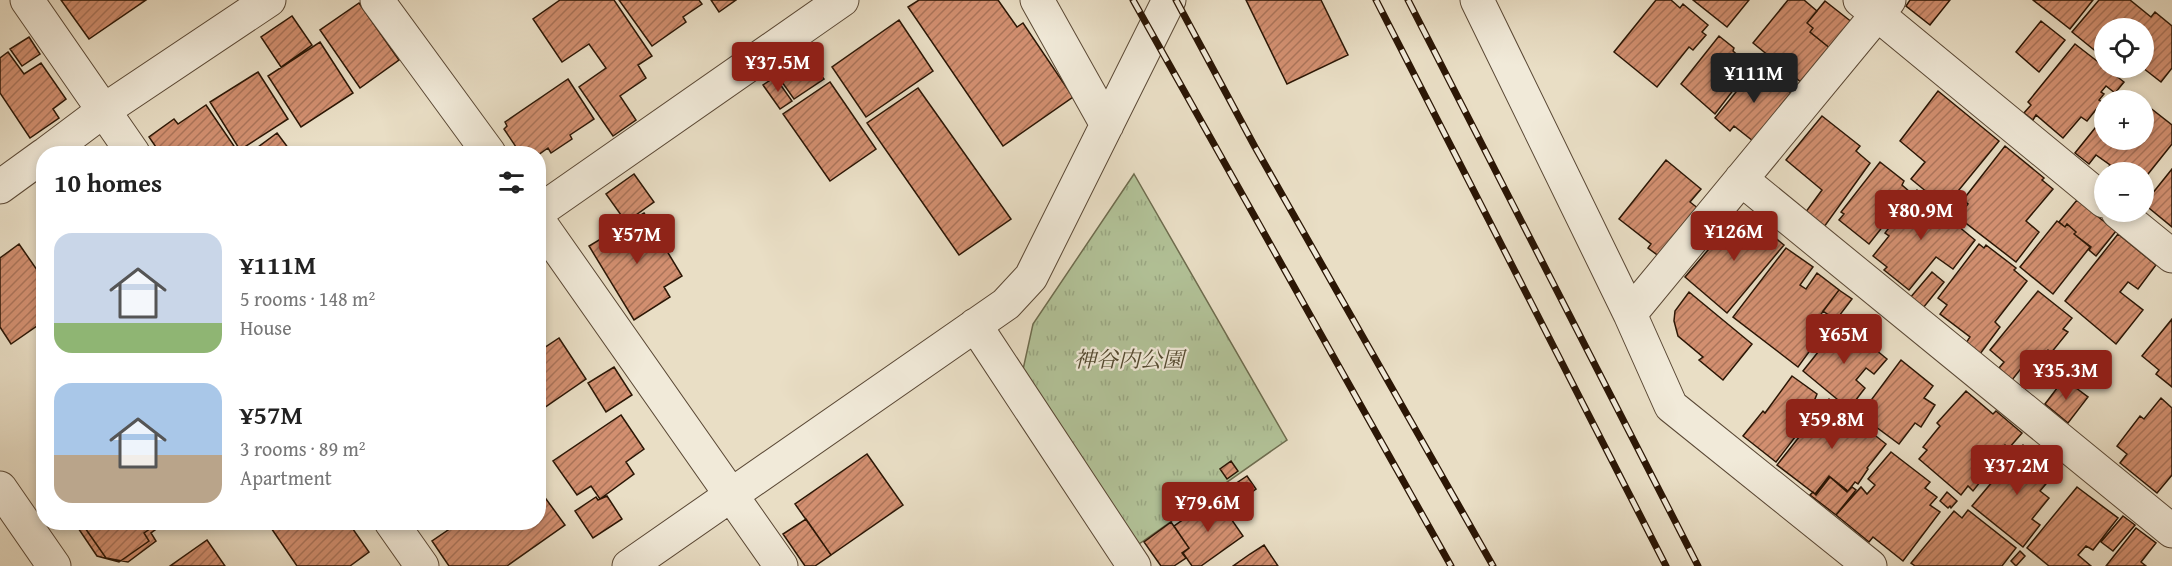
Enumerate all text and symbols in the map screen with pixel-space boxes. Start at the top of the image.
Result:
map controls [2094,18,2154,222]
button: locate [2094,18,2154,78]
pin: ¥37.5M [729,42,827,93]
text: ¥37.5M [746,47,810,76]
pin: ¥111M [1712,53,1796,104]
text: ¥111M [1725,58,1783,87]
button: + [2094,90,2154,150]
button: − [2094,162,2154,222]
text: 10 homes [54,163,162,202]
icon: filters [495,166,528,199]
pin: ¥80.9M [1872,190,1970,241]
text: ¥80.9M [1889,195,1953,224]
pin: ¥126M [1692,211,1776,262]
pin: ¥57M [601,214,673,265]
text: ¥126M [1705,216,1763,245]
text: ¥57M [613,219,661,248]
text: ¥111M [240,245,316,284]
icon: home [102,257,174,329]
text: 5 rooms · 148 m² [240,284,375,313]
text: House [240,313,292,342]
pin: ¥65M [1808,314,1880,365]
text: ¥65M [1820,319,1868,348]
park label: 神谷内公園 [1074,343,1187,375]
pin: ¥35.3M [2017,350,2115,401]
text: ¥35.3M [2034,355,2098,384]
text: ¥57M [240,395,303,434]
pin: ¥59.8M [1783,399,1881,450]
text: ¥59.8M [1800,404,1864,433]
icon: home [102,407,174,479]
text: 3 rooms · 89 m² [240,434,366,463]
pin: ¥37.2M [1968,445,2066,496]
text: ¥37.2M [1985,450,2049,479]
text: Apartment [240,463,332,492]
pin: ¥79.6M [1159,482,1257,533]
text: ¥79.6M [1176,487,1240,516]

